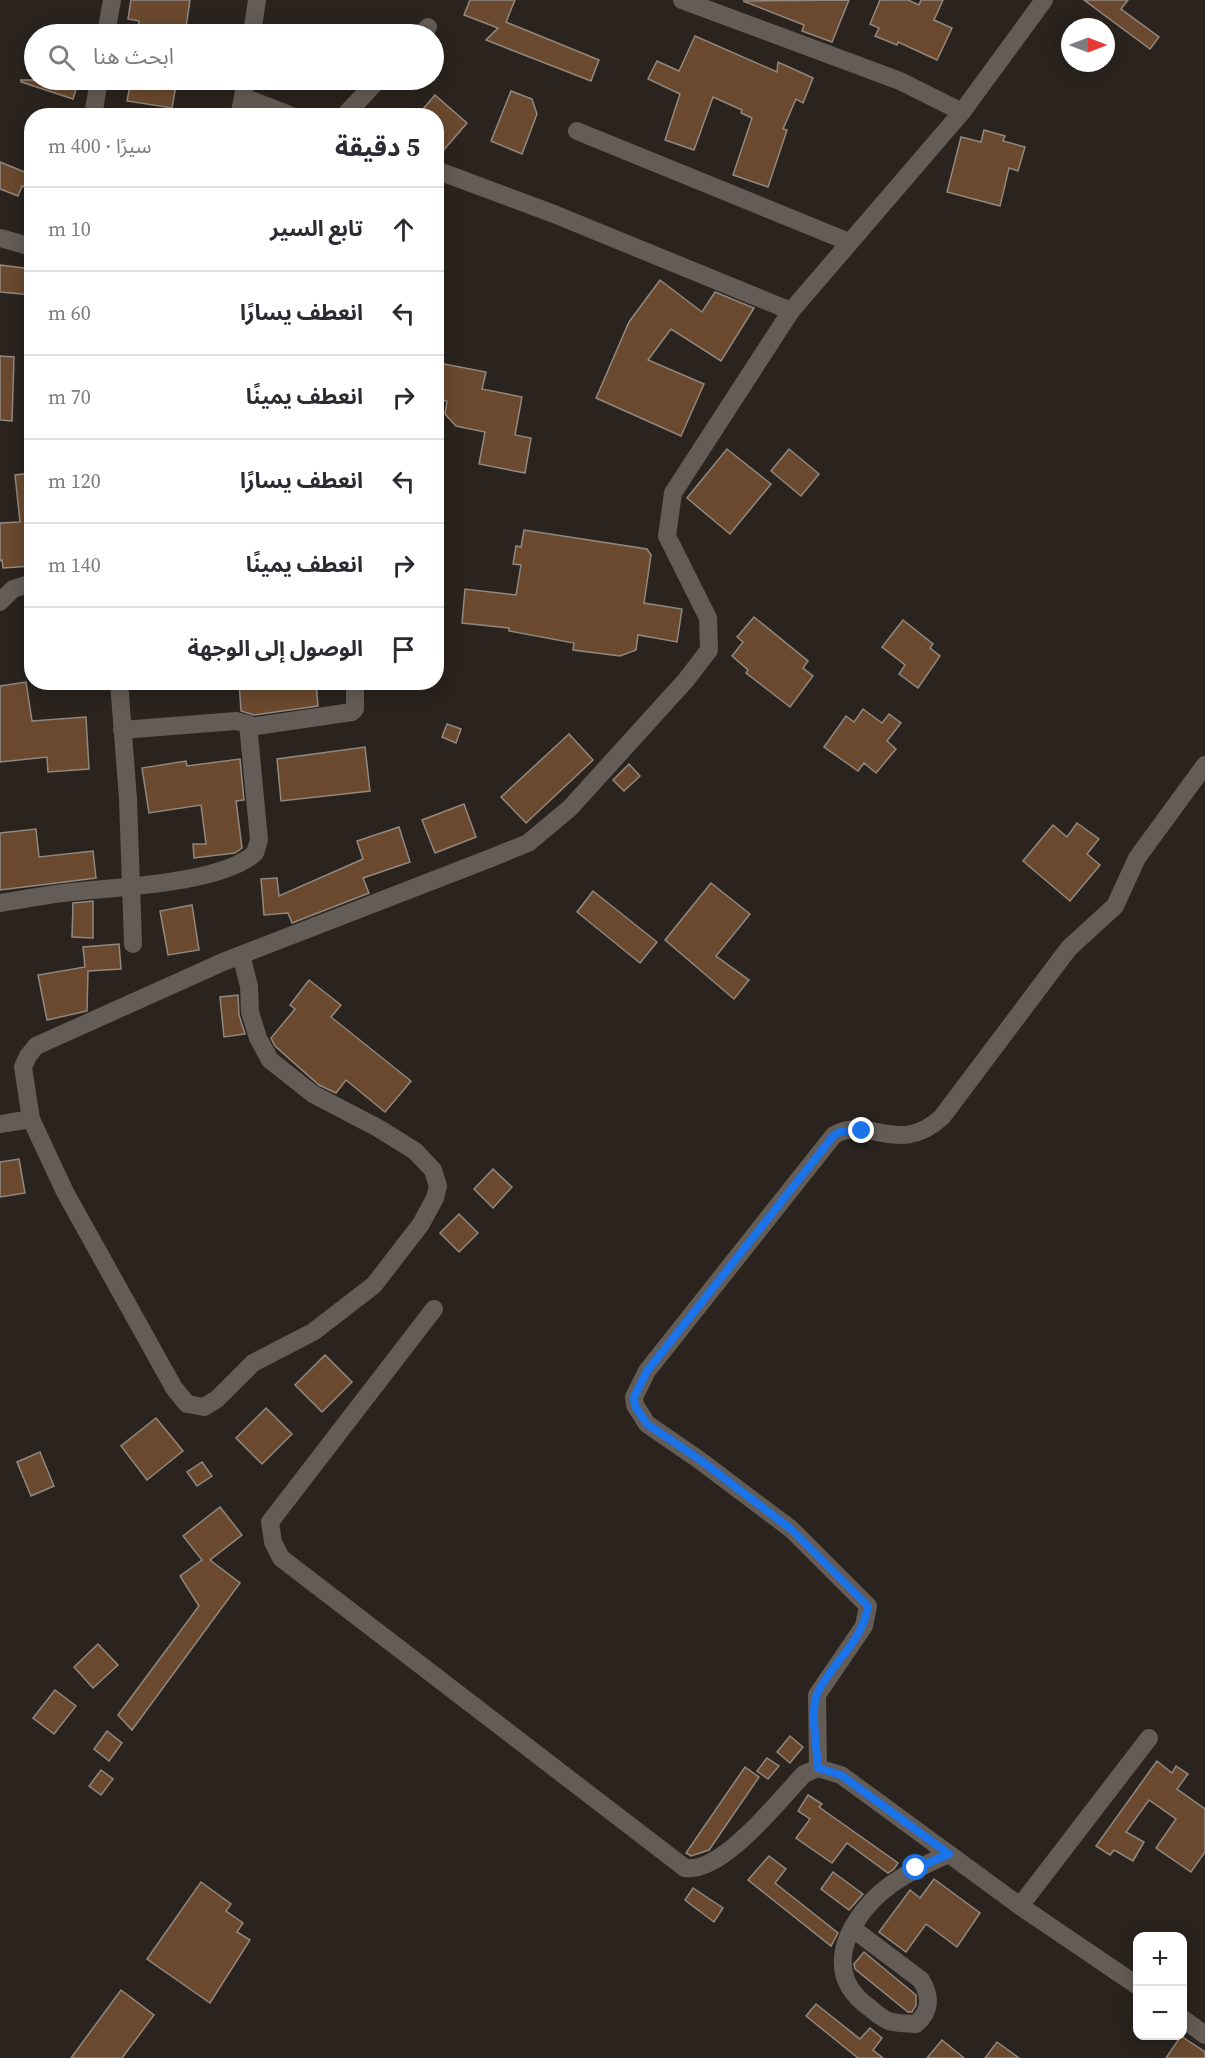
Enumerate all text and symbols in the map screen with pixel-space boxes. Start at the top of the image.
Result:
north arrow [1061,18,1115,72]
search box [24,24,444,90]
icon: search [45,41,78,74]
text: ابحث هنا [93,41,174,71]
text: 5 دقيقة [335,129,420,165]
text: سيرًا · 400 m [48,132,151,160]
text: تابع السير [270,213,363,243]
icon: ahead [387,213,420,246]
text: 10 m [48,215,91,243]
text: انعطف يسارًا [240,297,363,327]
icon: left [387,297,420,330]
text: 60 m [48,299,91,327]
text: انعطف يمينًا [246,381,363,411]
icon: right [387,381,420,414]
text: 70 m [48,383,91,411]
text: انعطف يسارًا [240,465,363,495]
icon: left [387,465,420,498]
text: 120 m [48,467,101,495]
text: انعطف يمينًا [246,549,363,579]
icon: right [387,549,420,582]
text: 140 m [48,551,101,579]
text: الوصول إلى الوجهة [187,633,363,663]
icon: arrive [387,633,420,666]
route end [848,1117,874,1143]
route start [902,1854,928,1880]
map controls [1133,1932,1187,2040]
button: + [1133,1932,1187,1986]
button: − [1133,1986,1187,2040]

